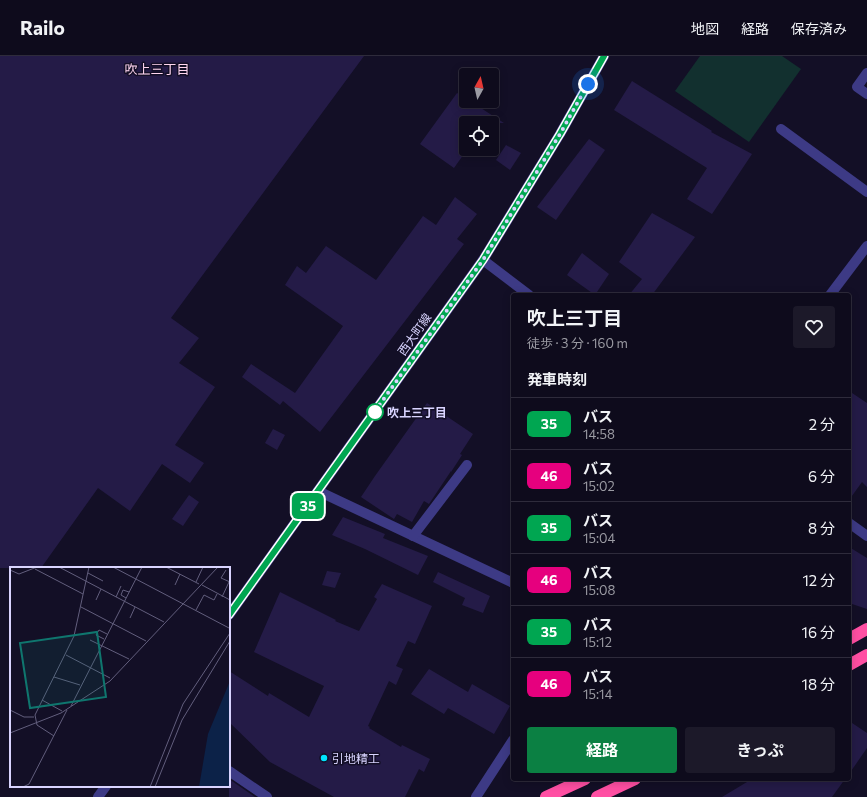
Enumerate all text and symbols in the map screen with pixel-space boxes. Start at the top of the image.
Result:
text: Railo [20,16,65,39]
text: 地図 [691,20,719,37]
text: 経路 [741,20,769,37]
text: 保存済み [791,20,847,37]
district label: 吹上三丁目 [124,61,190,77]
north arrow [459,68,499,108]
map controls [459,68,499,156]
your location [578,74,598,94]
button: locate [459,116,499,156]
text: 吹上三丁目 [527,306,622,329]
button: heart [793,306,835,348]
street label: 西大町線 [394,310,434,358]
text: 徒歩 · 3 分 · 160 m [527,335,628,351]
text: 発車時刻 [527,370,587,388]
marker: 吹上三丁目 [366,403,384,421]
place label: 吹上三丁目 [387,405,447,419]
text: バス [583,407,613,425]
text: 35 [541,415,557,432]
text: 2 分 [809,415,835,433]
text: 14:58 [583,426,615,442]
text: バス [583,459,613,477]
text: 46 [540,467,558,484]
text: 6 分 [808,467,835,485]
text: 15:02 [583,478,615,494]
line badge: 35 [290,493,326,519]
text: 35 [300,497,316,514]
text: バス [583,511,613,529]
text: 35 [541,519,557,536]
text: 8 分 [808,519,835,537]
text: 15:04 [583,530,615,546]
text: バス [583,563,613,581]
inset map [10,567,230,787]
text: 46 [540,571,558,588]
text: 12 分 [802,571,835,589]
text: 15:08 [583,582,615,598]
text: バス [583,615,613,633]
text: 35 [541,623,557,640]
text: 16 分 [802,623,835,641]
text: 15:12 [583,634,612,650]
text: バス [583,667,613,685]
text: 46 [540,675,558,692]
text: 18 分 [802,675,835,693]
text: 15:14 [583,686,612,702]
button: 経路 [527,727,677,773]
button: きっぷ [685,727,835,773]
place label: 引地精工 [332,751,380,765]
marker: 引地精工 [319,753,329,763]

